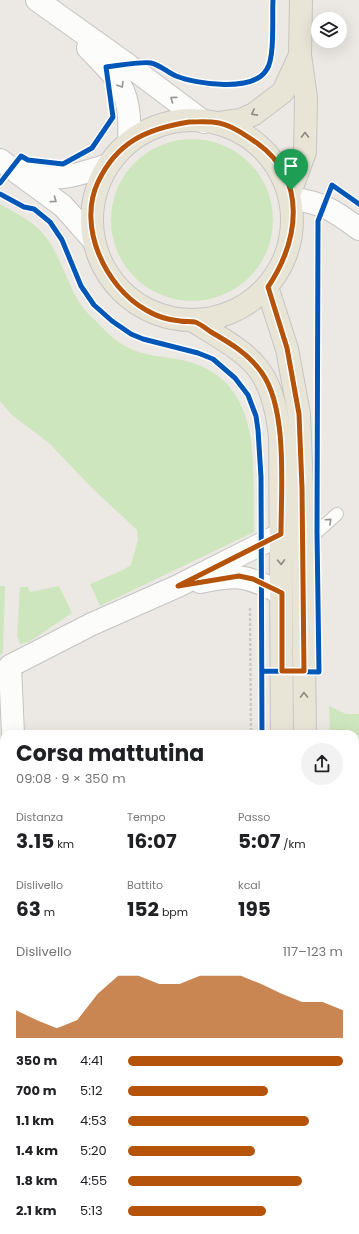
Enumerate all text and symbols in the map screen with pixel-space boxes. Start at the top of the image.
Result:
map controls [311,12,347,48]
button: layers [311,12,347,48]
one-way arrow [116,81,123,88]
one-way arrow [171,96,178,103]
one-way arrow [251,108,258,116]
one-way arrow [301,132,309,138]
pin [274,149,308,190]
icon: arrive [280,155,302,177]
one-way arrow [49,195,56,202]
one-way arrow [325,519,332,526]
one-way arrow [277,559,285,565]
one-way arrow [300,692,308,698]
text: Corsa mattutina [16,738,204,769]
button: share [301,743,343,785]
text: 09:08 · 9 × 350 m [16,769,126,788]
text: Distanza [16,809,63,825]
text: Tempo [127,809,166,825]
text: Passo [238,809,270,825]
text: 3.15 [16,827,54,855]
text: 16:07 [127,827,177,855]
text: 5:07 [238,827,280,855]
text: km [54,836,74,852]
text: /km [280,836,306,852]
text: Dislivello [16,877,63,893]
text: Battito [127,877,163,893]
text: kcal [238,877,260,893]
text: 63 [16,895,41,923]
text: 152 [127,895,159,923]
text: 195 [238,895,271,923]
text: m [41,904,55,920]
text: bpm [159,904,188,920]
text: Dislivello [16,942,72,961]
text: 117–123 m [283,942,343,961]
text: 350 m [16,1051,57,1070]
text: 4:41 [80,1051,103,1070]
text: 700 m [16,1081,56,1100]
text: 5:12 [80,1081,103,1100]
text: 1.1 km [16,1111,54,1130]
text: 4:53 [80,1111,107,1130]
text: 1.4 km [16,1141,58,1160]
text: 5:20 [80,1141,107,1160]
text: 1.8 km [16,1171,58,1190]
text: 4:55 [80,1171,107,1190]
text: 2.1 km [16,1201,57,1220]
text: 5:13 [80,1201,103,1220]

